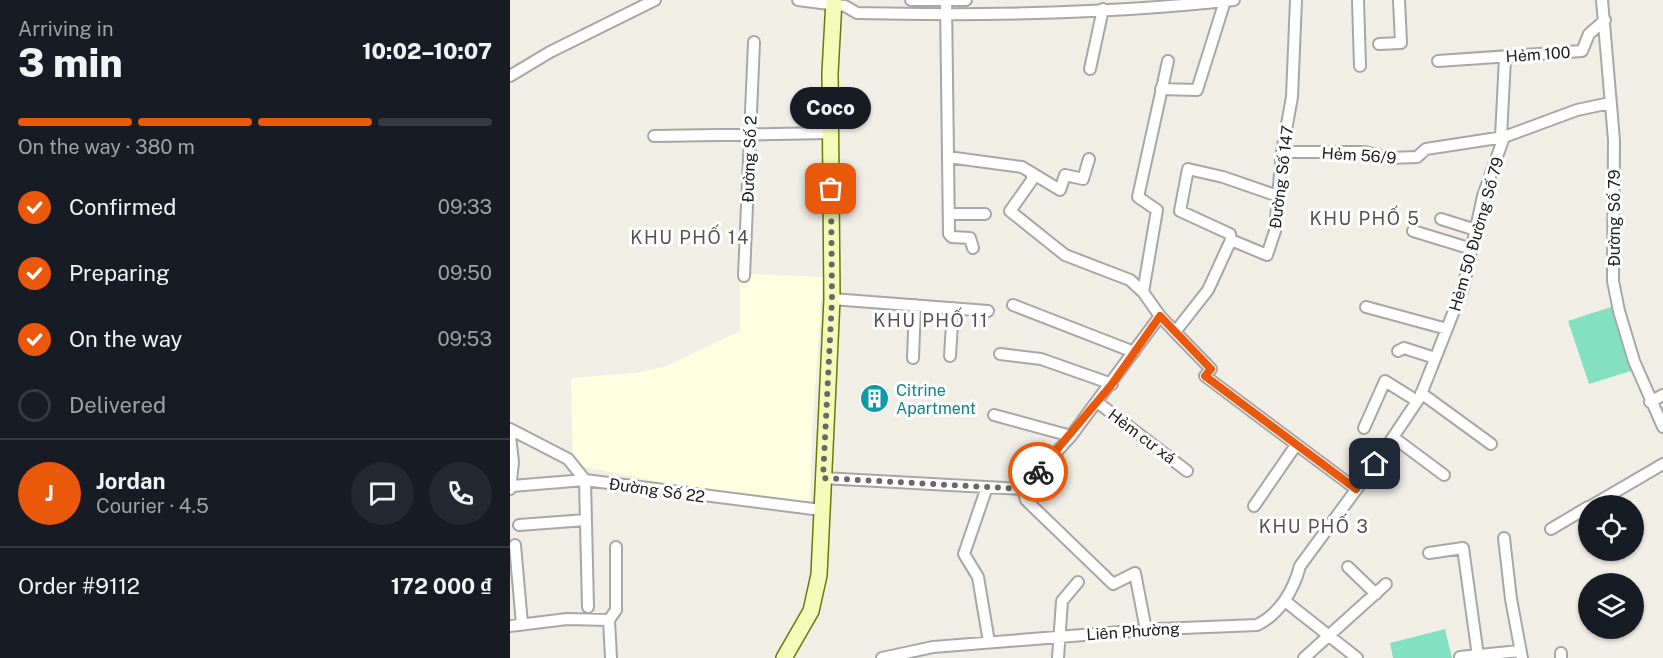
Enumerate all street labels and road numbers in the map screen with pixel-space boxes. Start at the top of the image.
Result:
street label: Hẻm 100 [1505,43,1571,66]
street label: Đường Số 2 [738,115,761,203]
street label: Đường Số 147 [1266,124,1297,230]
street label: Hẻm 56/9 [1321,143,1397,168]
street label: Hẻm 50 Đường Số 79 [1445,155,1508,314]
street label: Đường Số 79 [1605,170,1624,266]
street label: Hẻm cư xá [1104,405,1179,468]
street label: Đường Số 22 [608,474,706,507]
street label: Liên Phường [1086,619,1180,644]

